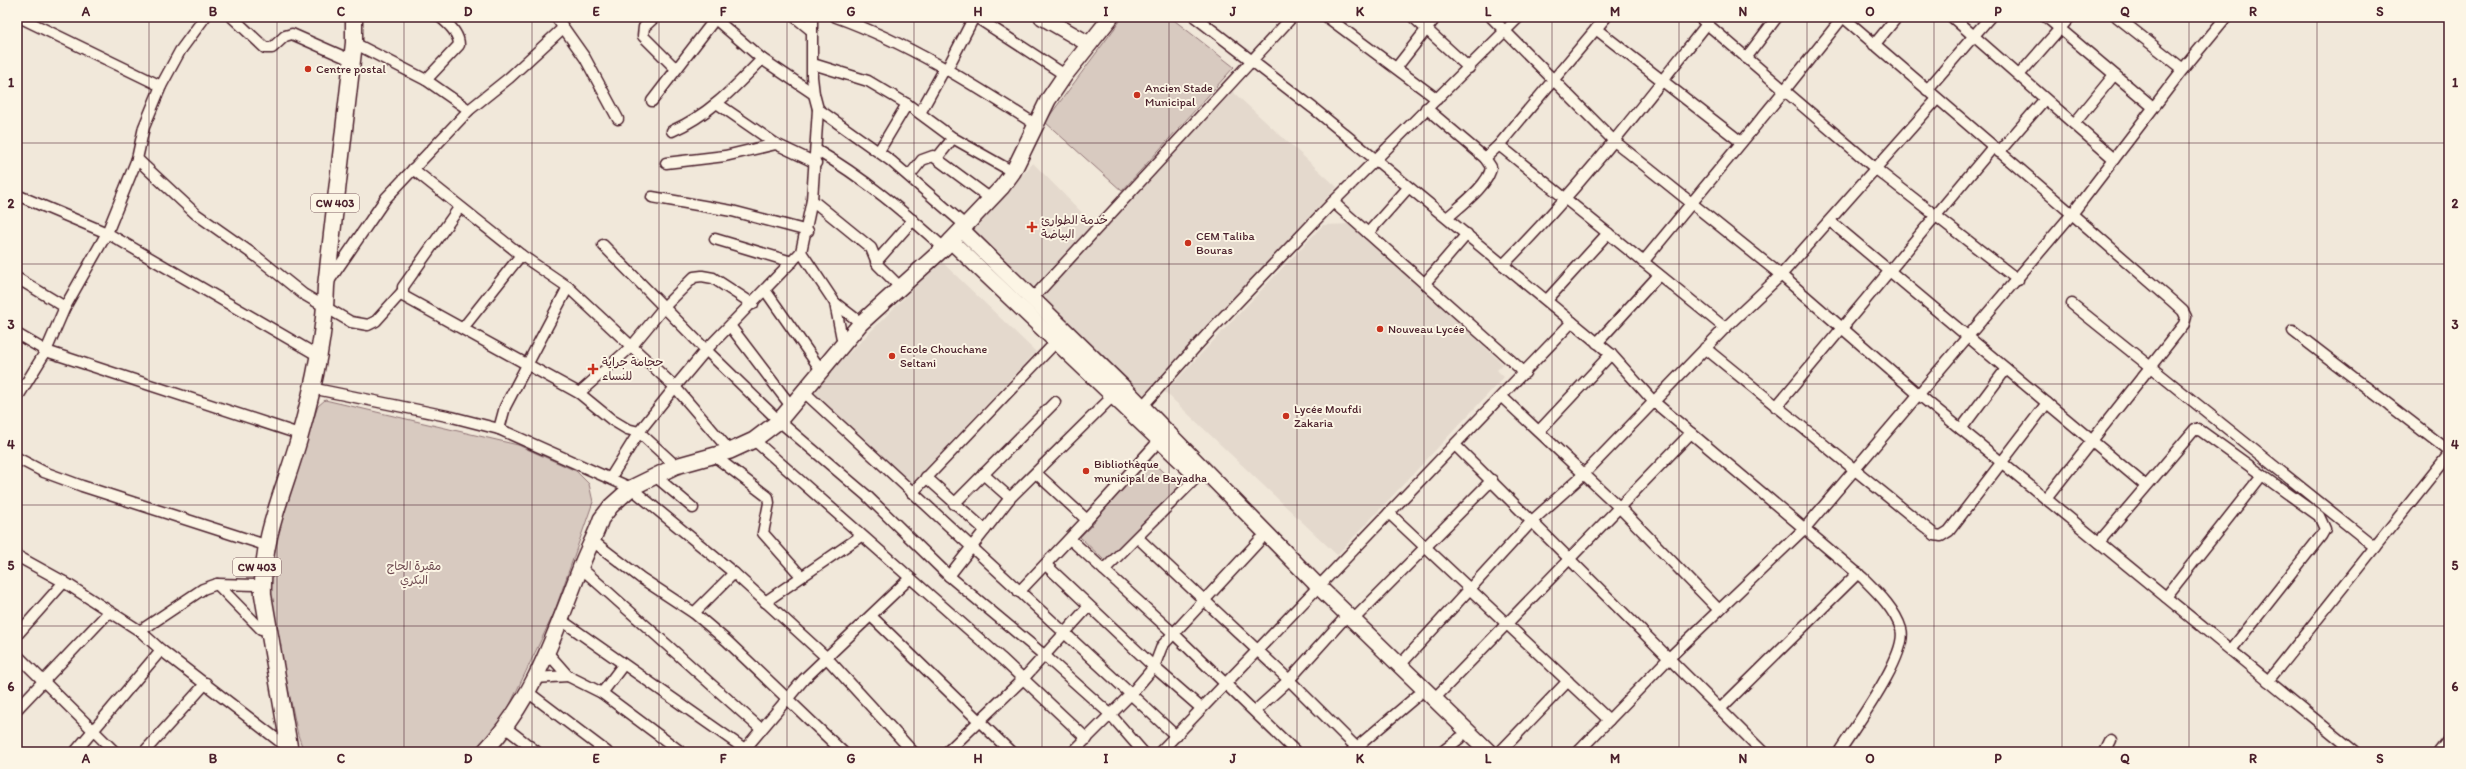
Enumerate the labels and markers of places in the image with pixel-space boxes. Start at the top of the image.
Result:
place label: Centre postal [316,62,386,76]
marker: Centre postal [303,64,313,74]
place label: Ancien Stade Municipal [1145,81,1213,109]
marker: Ancien Stade Municipal [1132,90,1142,100]
place label: خدمة الطوارئ البياضة [1041,213,1108,242]
marker: خدمة الطوارئ البياضة [1026,221,1038,233]
place label: CEM Taliba Bouras [1196,229,1255,257]
marker: CEM Taliba Bouras [1183,238,1193,248]
place label: Nouveau Lycée [1388,322,1465,336]
marker: Nouveau Lycée [1375,324,1385,334]
place label: Ecole Chouchane Seltani [900,342,987,370]
marker: Ecole Chouchane Seltani [887,351,897,361]
place label: حجامة جراية للنساء [602,355,663,383]
marker: حجامة جراية للنساء [587,363,599,375]
place label: Lycée Moufdi Zakaria [1294,402,1362,430]
marker: Lycée Moufdi Zakaria [1281,411,1291,421]
place label: Bibliothèque municipal de Bayadha [1094,457,1207,485]
marker: Bibliothèque municipal de Bayadha [1081,466,1091,476]

